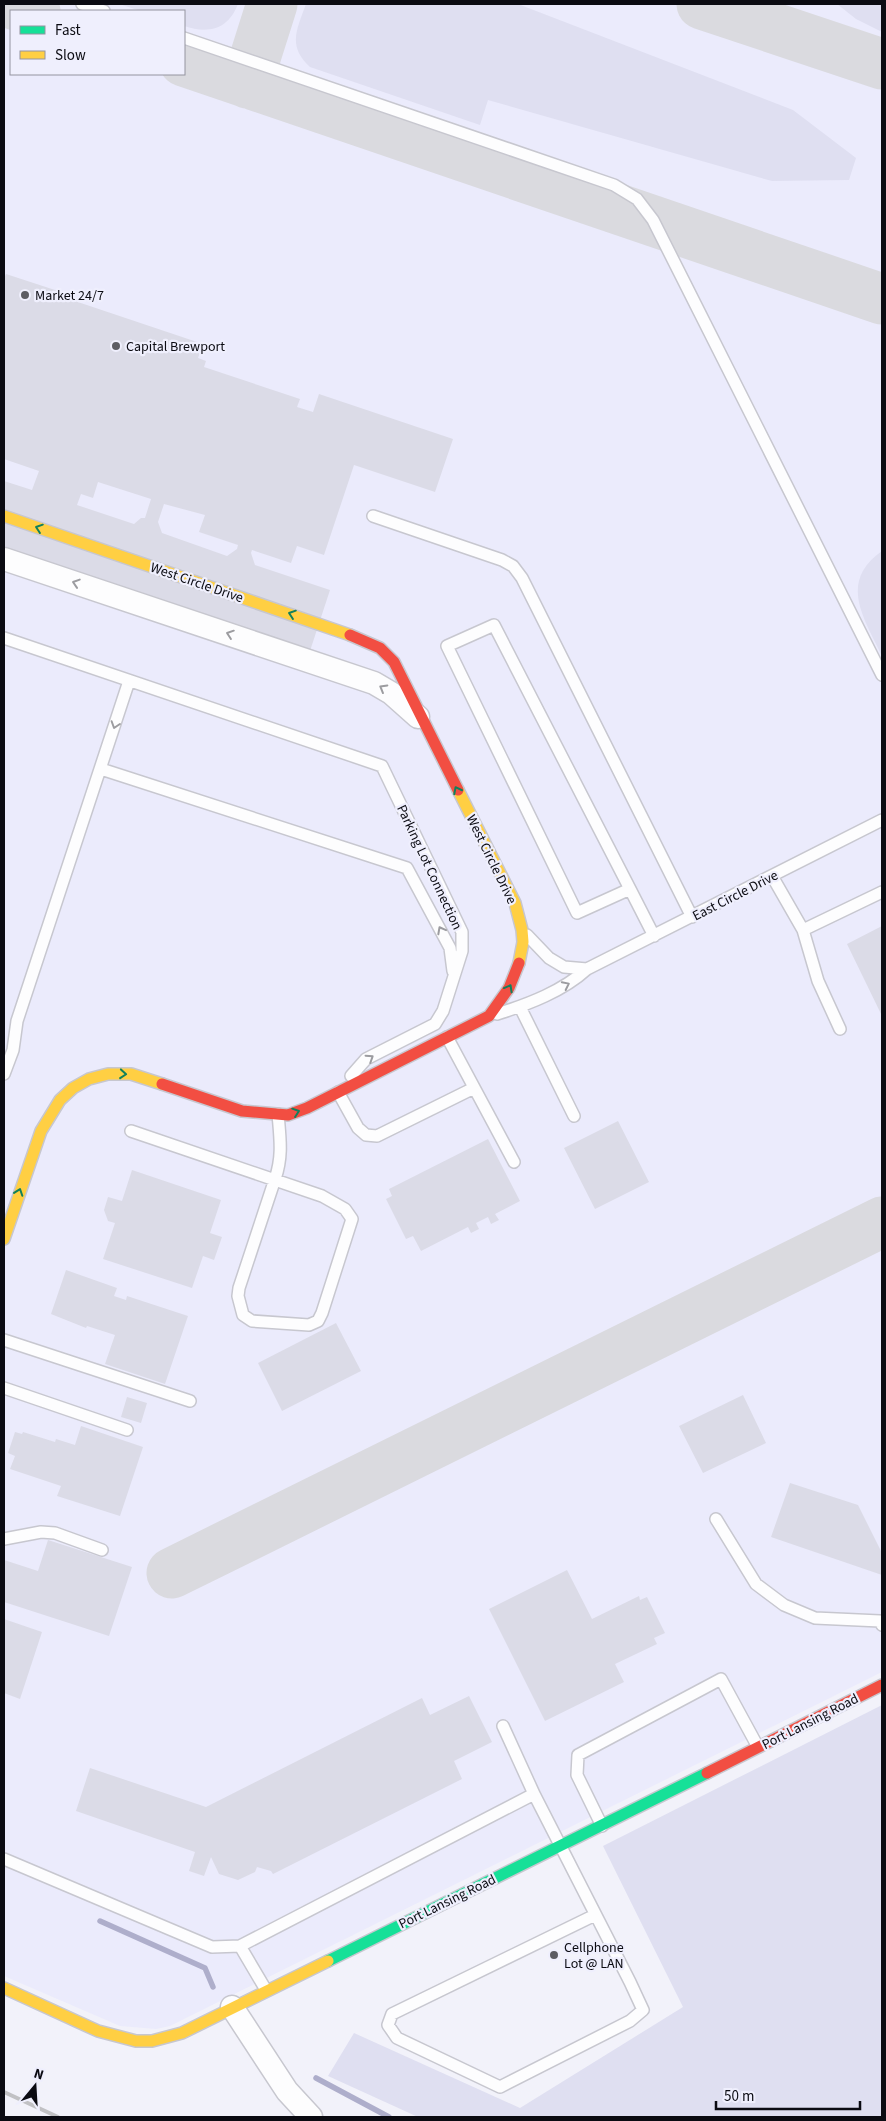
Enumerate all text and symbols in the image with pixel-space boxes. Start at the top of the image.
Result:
legend [10,10,185,75]
text: Fast [55,20,81,41]
text: Slow [55,45,86,66]
place label: Market 24/7 [35,286,104,306]
marker: Market 24/7 [19,289,31,301]
place label: Capital Brewport [126,337,225,357]
marker: Capital Brewport [110,340,122,352]
one-way arrow [35,524,43,534]
street label: West Circle Drive [147,558,246,608]
one-way arrow [72,579,81,589]
one-way arrow [288,610,296,620]
one-way arrow [227,630,235,640]
one-way arrow [380,684,389,694]
one-way arrow [111,720,121,728]
one-way arrow [453,786,463,795]
street label: Parking Lot Connection [391,801,467,933]
street label: West Circle Drive [461,811,521,908]
street label: East Circle Drive [689,866,782,926]
one-way arrow [437,927,447,936]
one-way arrow [561,981,570,991]
one-way arrow [503,985,513,994]
one-way arrow [365,1054,374,1064]
one-way arrow [119,1068,127,1079]
one-way arrow [292,1108,300,1118]
one-way arrow [14,1189,24,1197]
street label: Port Lansing Road [759,1689,862,1755]
street label: Port Lansing Road [395,1870,499,1934]
place label: Cellphone Lot @ LAN [564,1938,624,1974]
marker: Cellphone Lot @ LAN [548,1949,560,1961]
north arrow [10,2061,60,2111]
text: N [31,2064,46,2086]
scale bar [716,2078,860,2110]
text: 50 m [724,2086,754,2107]

